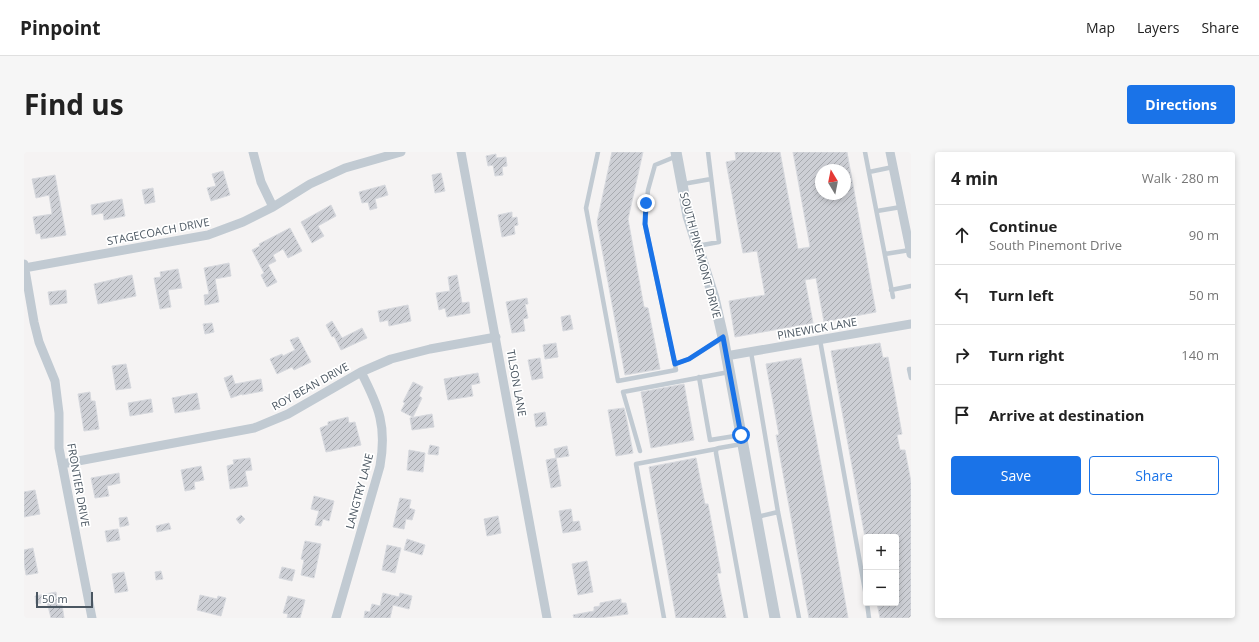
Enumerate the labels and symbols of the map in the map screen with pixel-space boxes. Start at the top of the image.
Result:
north arrow [815,164,851,200]
street label: SOUTH PINEMONT DRIVE [677,190,725,320]
route end [637,194,655,212]
street label: STAGECOACH DRIVE [106,214,210,248]
street label: PINEWICK LANE [776,314,858,342]
street label: TILSON LANE [504,348,530,418]
street label: ROY BEAN DRIVE [269,359,351,413]
route start [732,426,750,444]
street label: FRONTIER DRIVE [64,442,94,528]
street label: LANGTRY LANE [342,451,376,531]
scale bar [36,590,93,609]

